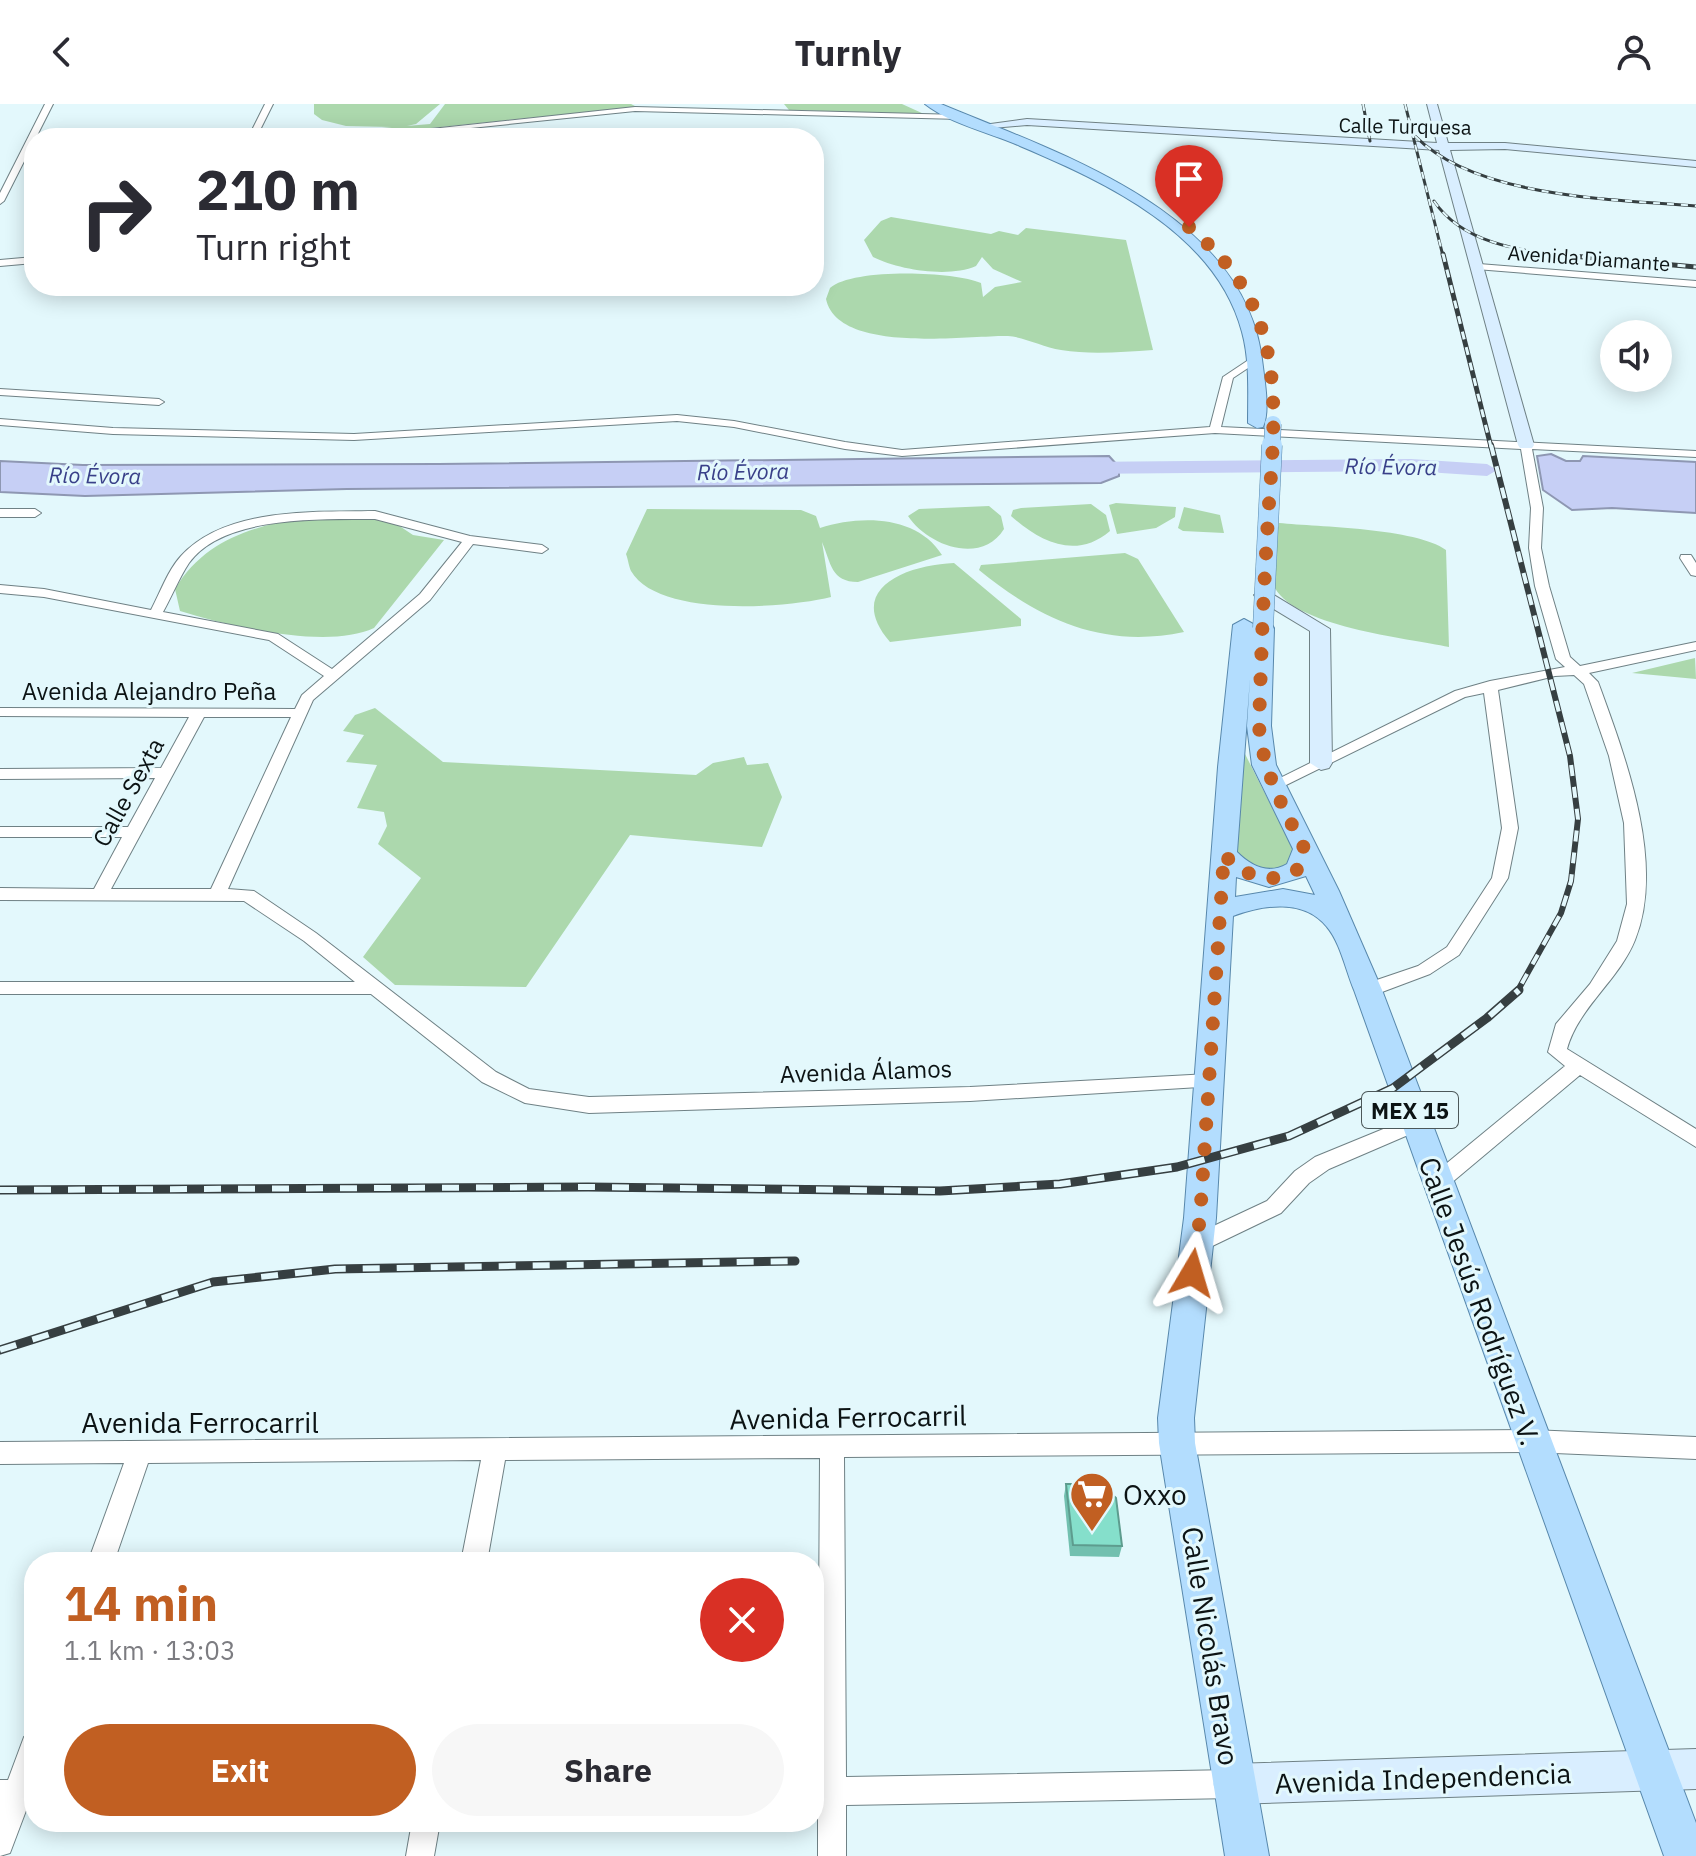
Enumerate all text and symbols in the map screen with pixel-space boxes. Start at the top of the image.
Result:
text: Turnly [795,29,901,76]
icon: back [40,30,84,74]
icon: person [1612,30,1656,74]
street label: Calle Turquesa [1338,111,1472,141]
pin [1155,145,1223,227]
text: 210 m [196,153,360,225]
icon: arrive [1167,157,1211,201]
icon: right [64,160,168,264]
text: Turn right [196,223,352,270]
street label: Avenida Diamante [1507,239,1671,277]
map controls [1600,320,1672,392]
button: sound [1600,320,1672,392]
water label: Río Évora [1345,451,1437,481]
water label: Río Évora [697,456,789,486]
water label: Río Évora [49,460,141,490]
street label: Avenida Alejandro Peña [22,675,277,707]
street label: Calle Sexta [85,732,171,852]
street label: Avenida Álamos [779,1052,953,1090]
road number: MEX 15 [1362,1092,1458,1128]
street label: Calle Jesús Rodríguez V. [1411,1152,1549,1450]
position arrow [1150,1231,1234,1315]
street label: Avenida Ferrocarril [729,1396,967,1438]
street label: Avenida Ferrocarril [81,1404,319,1441]
supermarket icon: Oxxo [1068,1470,1116,1533]
place label: Oxxo [1123,1476,1187,1513]
street label: Calle Nicolás Bravo [1174,1524,1248,1768]
text: 14 min [64,1572,218,1634]
button: close [700,1578,784,1662]
text: 1.1 km · 13:03 [64,1633,236,1667]
button: Exit [64,1724,416,1816]
button: Share [432,1724,784,1816]
street label: Avenida Independencia [1274,1754,1572,1802]

